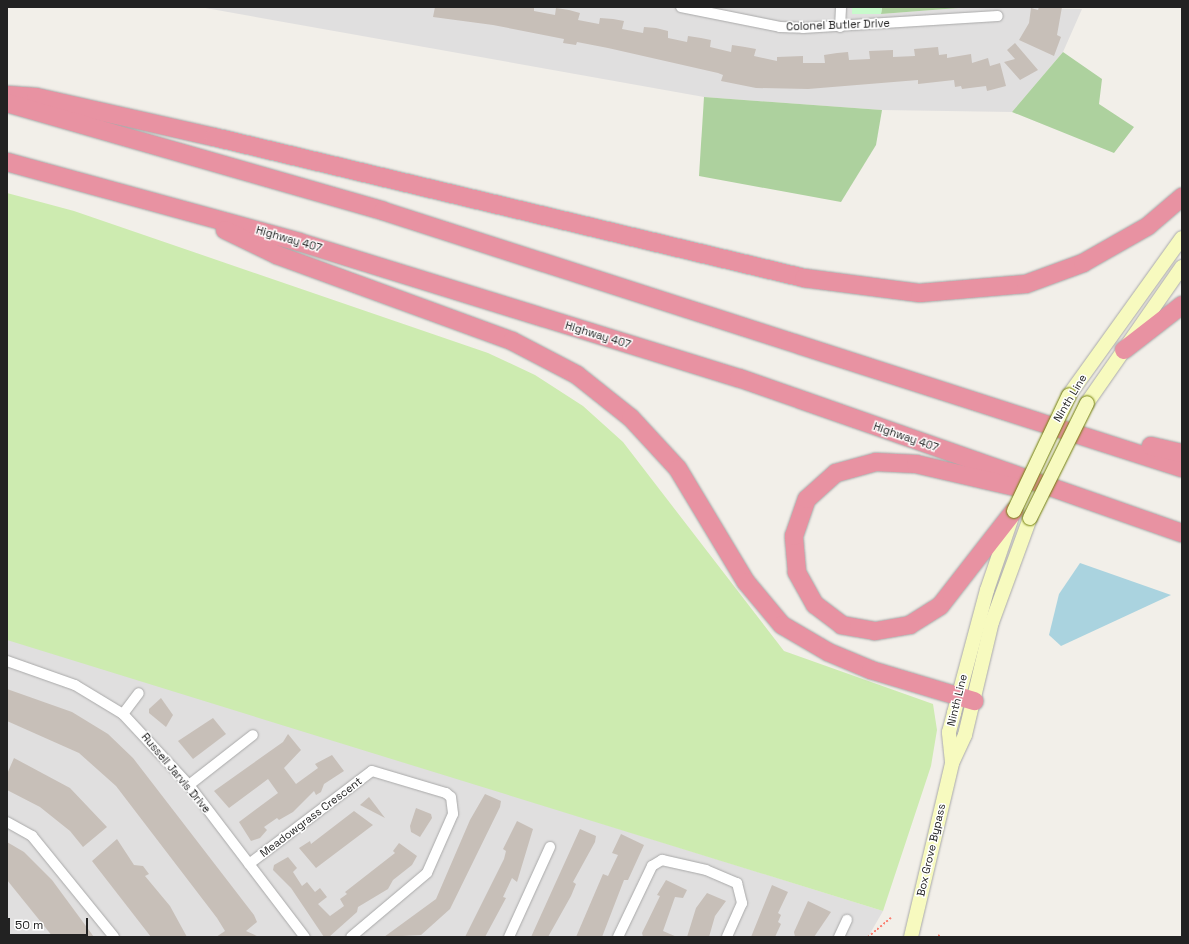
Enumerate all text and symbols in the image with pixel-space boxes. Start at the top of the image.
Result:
street label: Colonel Butler Drive [786,17,890,33]
street label: Highway 407 [254,223,324,255]
street label: Highway 407 [564,319,632,351]
street label: Ninth Line [1051,372,1089,424]
street label: Highway 407 [872,420,940,454]
street label: Ninth Line [944,673,970,727]
street label: Russell Jarvis Drive [139,730,213,816]
street label: Meadowgrass Crescent [257,774,365,860]
street label: Box Grove Bypass [914,802,948,898]
scale bar [10,910,90,936]
text: 50 m [15,917,43,933]

